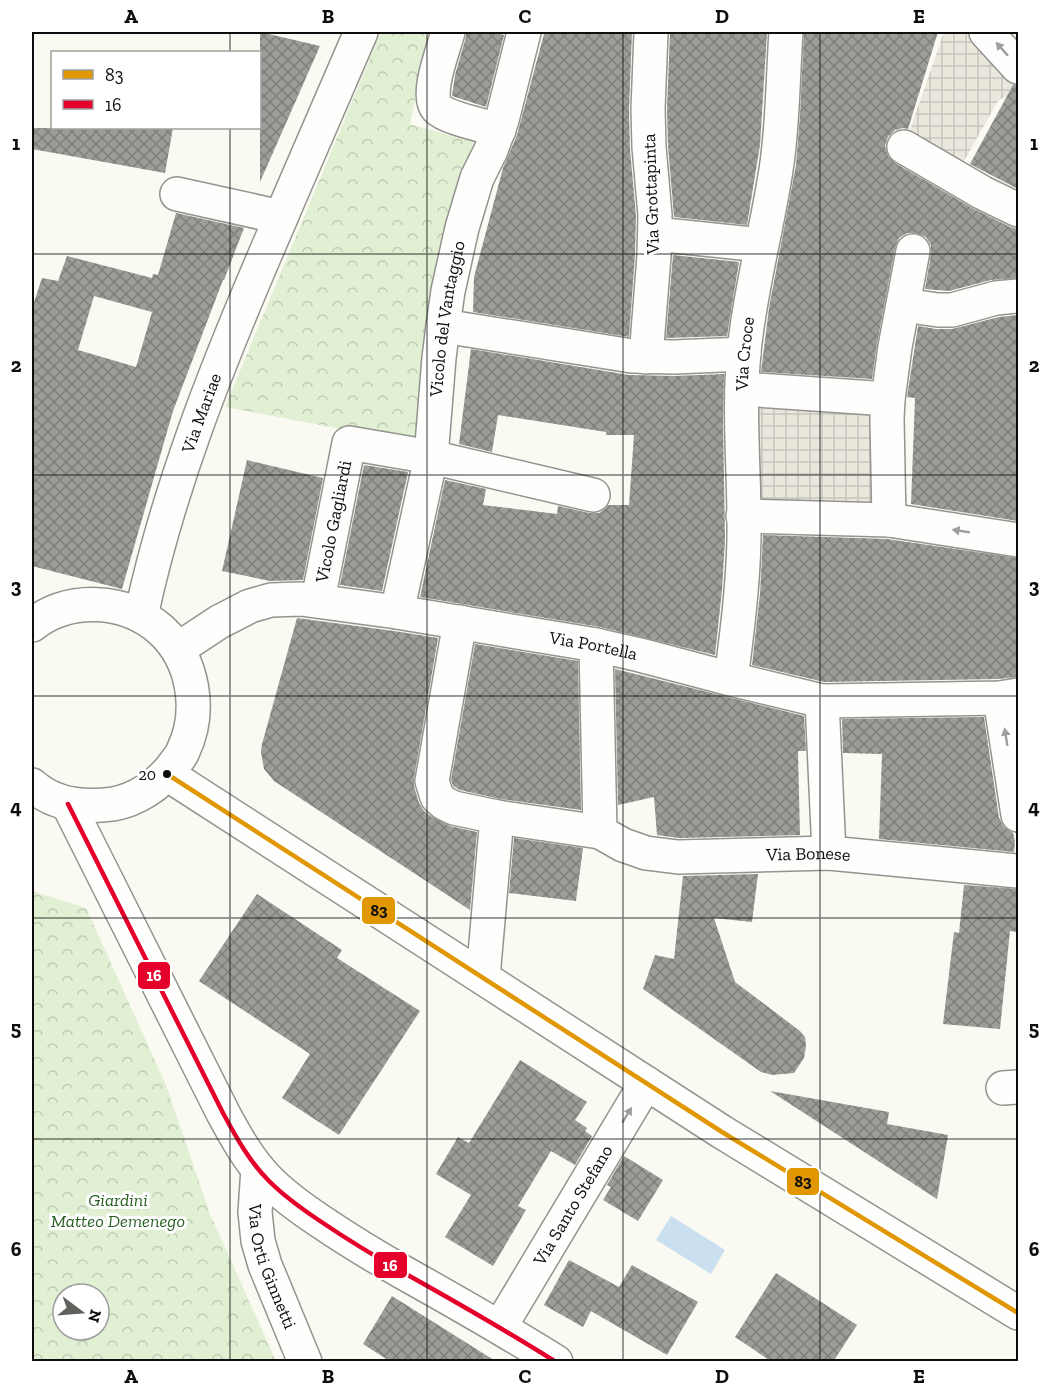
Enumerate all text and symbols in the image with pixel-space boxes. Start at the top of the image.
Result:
text: A [124,4,138,28]
text: B [322,4,334,28]
text: C [519,4,532,28]
text: D [715,4,729,28]
text: E [913,4,925,28]
one-way arrow [996,42,1010,56]
legend [51,51,261,129]
text: 83 [105,64,124,86]
text: 16 [105,94,122,116]
text: 1 [12,131,20,155]
text: 1 [1030,131,1038,155]
street label: Via Grottapinta [638,133,664,256]
street label: Vicolo del Vantaggio [425,239,470,399]
street label: Via Croce [731,315,759,392]
text: 2 [11,353,22,377]
text: 2 [1029,353,1040,377]
street label: Via Mariae [176,370,226,457]
street label: Vicolo Gagliardi [310,458,356,586]
one-way arrow [951,526,970,535]
text: 3 [11,574,22,598]
text: 3 [1029,574,1040,598]
street label: Via Portella [547,626,640,665]
one-way arrow [1002,727,1011,746]
place label: 20 [139,765,156,784]
marker: 20 [161,768,173,780]
text: 4 [10,795,22,819]
text: 4 [1028,795,1040,819]
street label: Via Bonese [765,842,851,866]
line badge: 83 [361,896,396,925]
text: 83 [370,901,388,920]
line badge: 16 [137,961,171,990]
text: 16 [146,966,162,985]
text: 5 [11,1016,21,1040]
text: 5 [1029,1016,1039,1040]
one-way arrow [622,1106,632,1123]
street label: Via Santo Stefano [528,1141,617,1270]
line badge: 83 [786,1167,820,1196]
text: 83 [794,1172,812,1191]
park label: Giardini Matteo Demenego [51,1189,185,1232]
street label: Via Orti Ginnetti [244,1202,301,1332]
text: 6 [11,1237,22,1261]
text: 6 [1029,1237,1040,1261]
line badge: 16 [373,1251,408,1279]
text: 16 [382,1256,398,1275]
north arrow [51,1282,111,1342]
text: N [84,1308,106,1324]
text: A [124,1364,138,1388]
text: B [322,1364,334,1388]
text: C [519,1364,532,1388]
text: D [715,1364,729,1388]
text: E [913,1364,925,1388]

